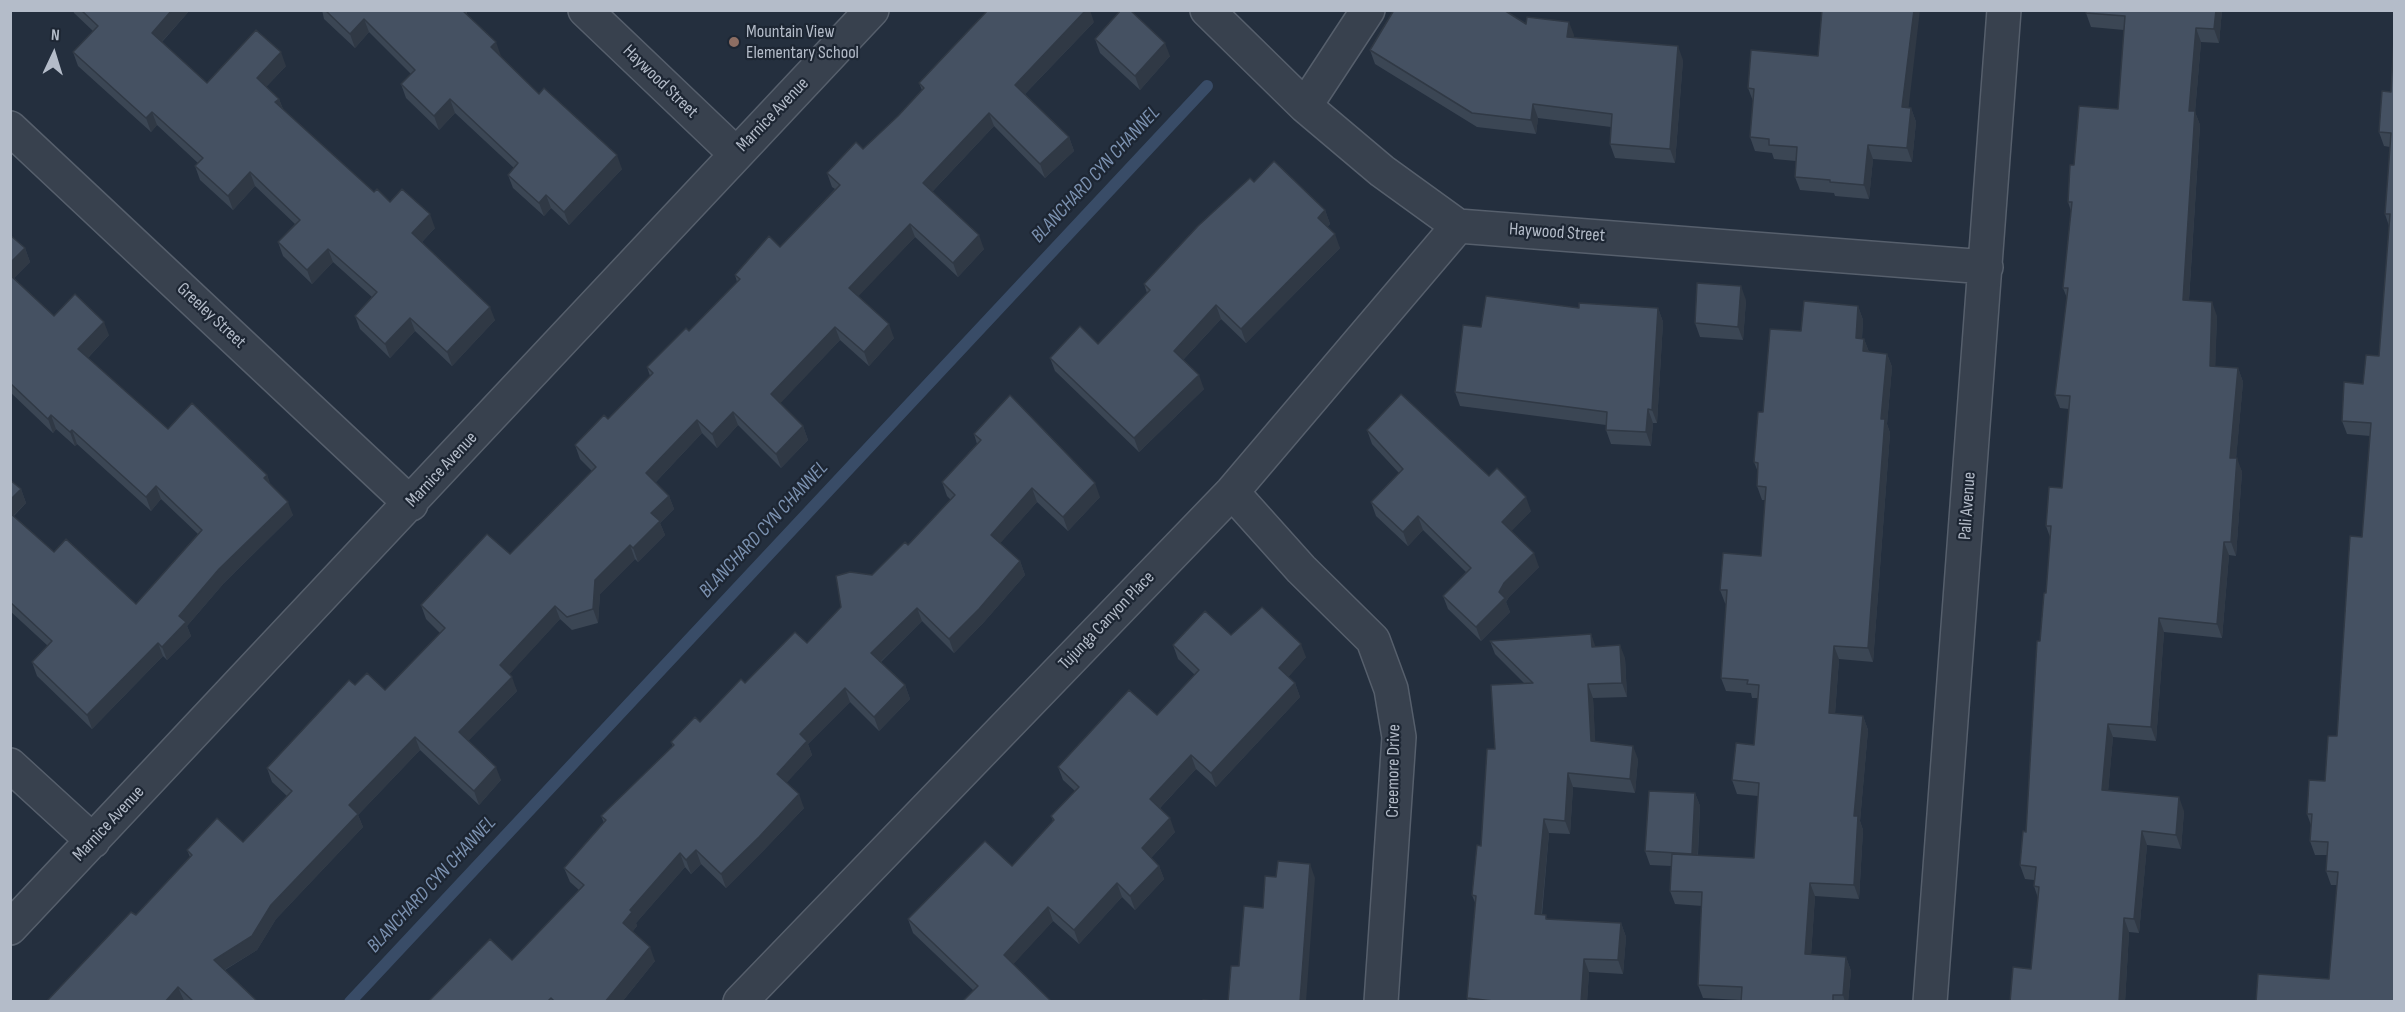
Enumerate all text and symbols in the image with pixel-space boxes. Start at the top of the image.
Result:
place label: Mountain View Elementary School [746,21,859,63]
north arrow [24,24,84,84]
text: N [50,26,60,45]
marker: Mountain View Elementary School [727,35,741,49]
street label: Haywood Street [618,41,702,123]
street label: Marnice Avenue [732,73,814,157]
water label: BLANCHARD CYN CHANNEL [1026,102,1166,248]
street label: Haywood Street [1508,219,1606,247]
street label: Greeley Street [172,279,250,353]
street label: Marnice Avenue [402,428,482,512]
water label: BLANCHARD CYN CHANNEL [694,457,834,603]
street label: Pali Avenue [1955,471,1981,541]
street label: Tujunga Canyon Place [1054,567,1160,675]
street label: Creemore Drive [1382,724,1406,818]
street label: Marnice Avenue [69,782,149,866]
water label: BLANCHARD CYN CHANNEL [362,812,502,958]

